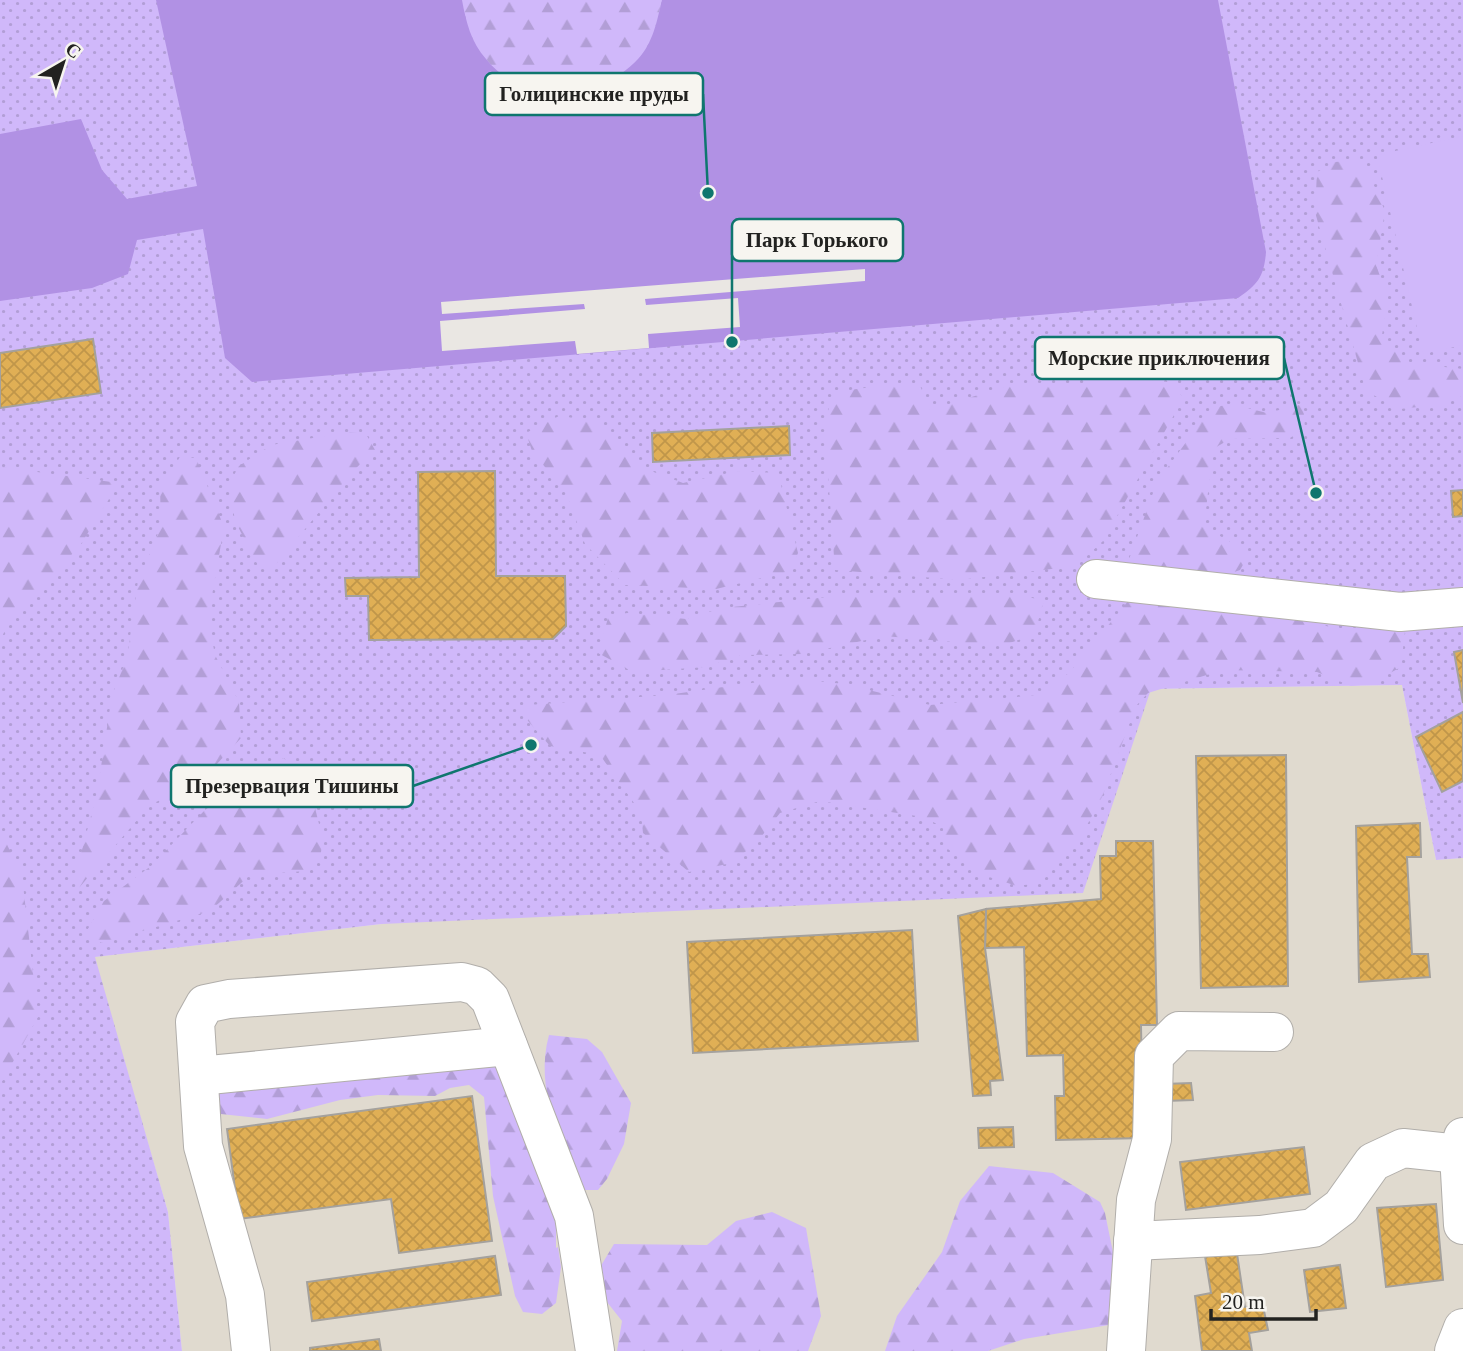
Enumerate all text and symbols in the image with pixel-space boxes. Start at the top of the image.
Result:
north arrow [28,28,98,98]
text: С [61,38,85,63]
callout: Голицинские пруды [485,73,703,115]
text: Голицинские пруды [499,82,689,106]
callout: Парк Горького [732,219,903,261]
text: Парк Горького [746,228,888,252]
callout: Морские приключения [1035,337,1284,379]
text: Морские приключения [1048,346,1270,370]
callout: Презервация Тишины [171,765,413,807]
text: Презервация Тишины [185,774,399,798]
scale bar [1211,1278,1316,1322]
text: 20 m [1222,1290,1265,1314]

